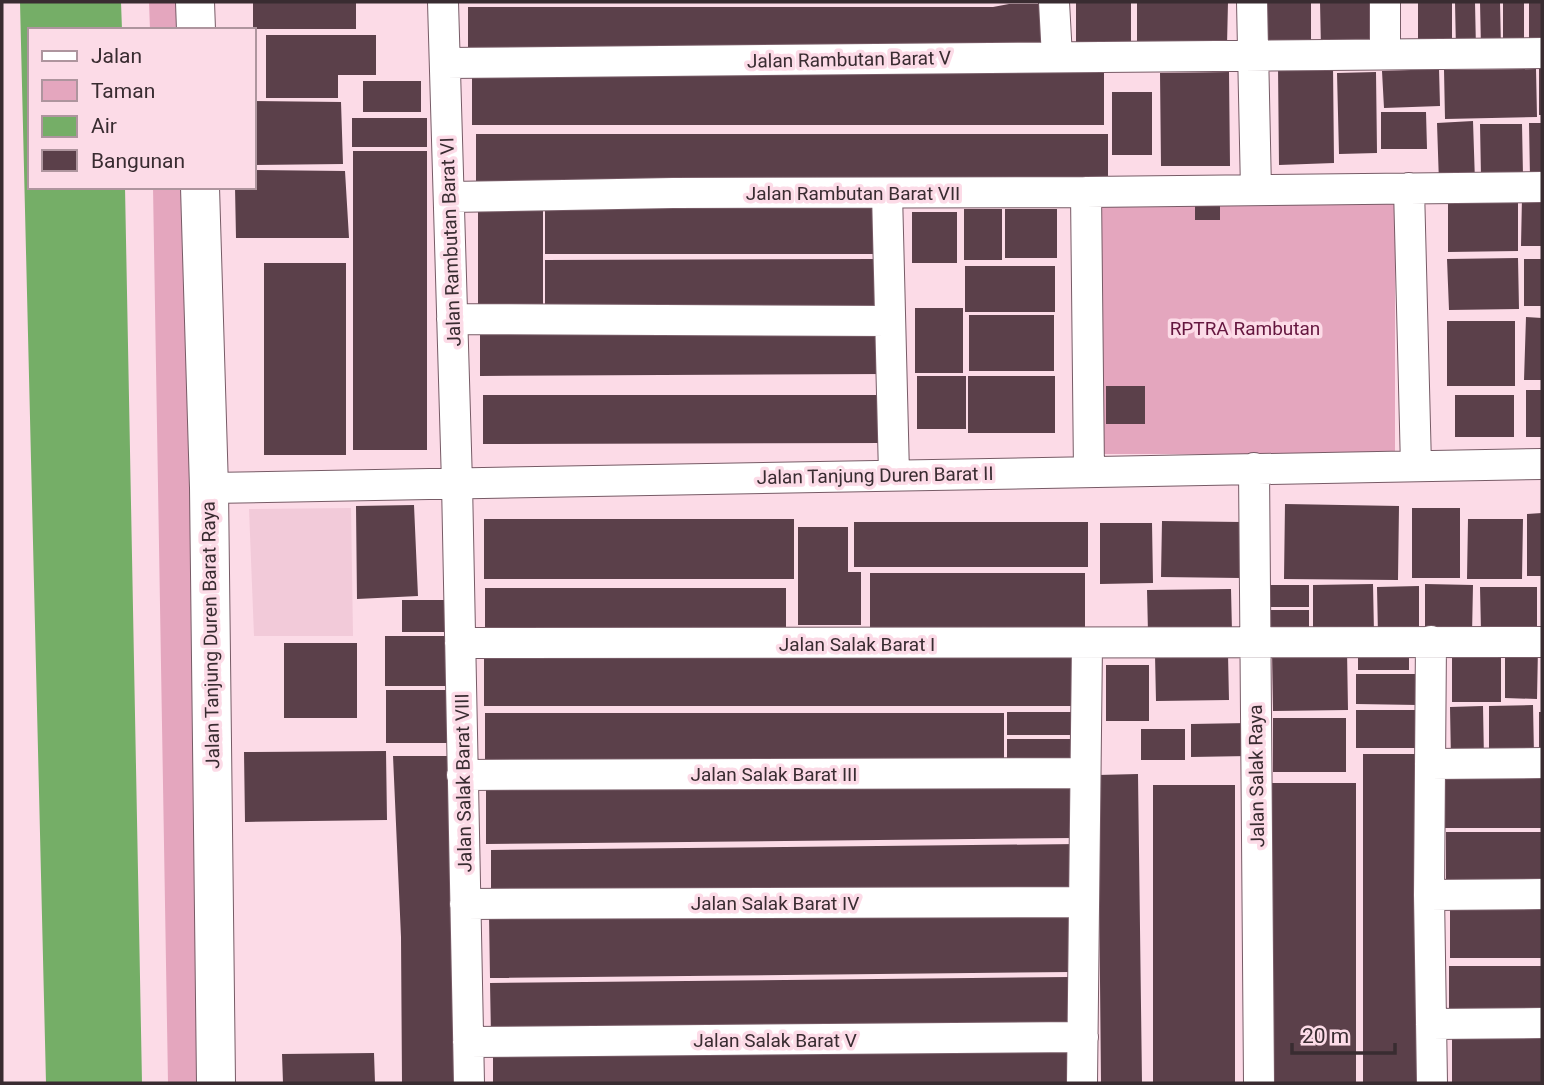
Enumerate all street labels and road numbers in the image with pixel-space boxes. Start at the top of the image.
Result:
street label: Jalan Rambutan Barat V [747,46,951,73]
street label: Jalan Rambutan Barat VI [435,137,466,347]
street label: Jalan Rambutan Barat VII [746,182,960,205]
street label: Jalan Tanjung Duren Barat II [756,462,994,489]
street label: Jalan Tanjung Duren Barat Raya [197,501,224,769]
street label: Jalan Salak Barat I [779,633,935,656]
street label: Jalan Salak Barat VIII [450,693,477,873]
street label: Jalan Salak Raya [1244,704,1269,848]
street label: Jalan Salak Barat III [691,763,857,786]
street label: Jalan Salak Barat IV [691,892,859,915]
street label: Jalan Salak Barat V [693,1029,857,1052]

